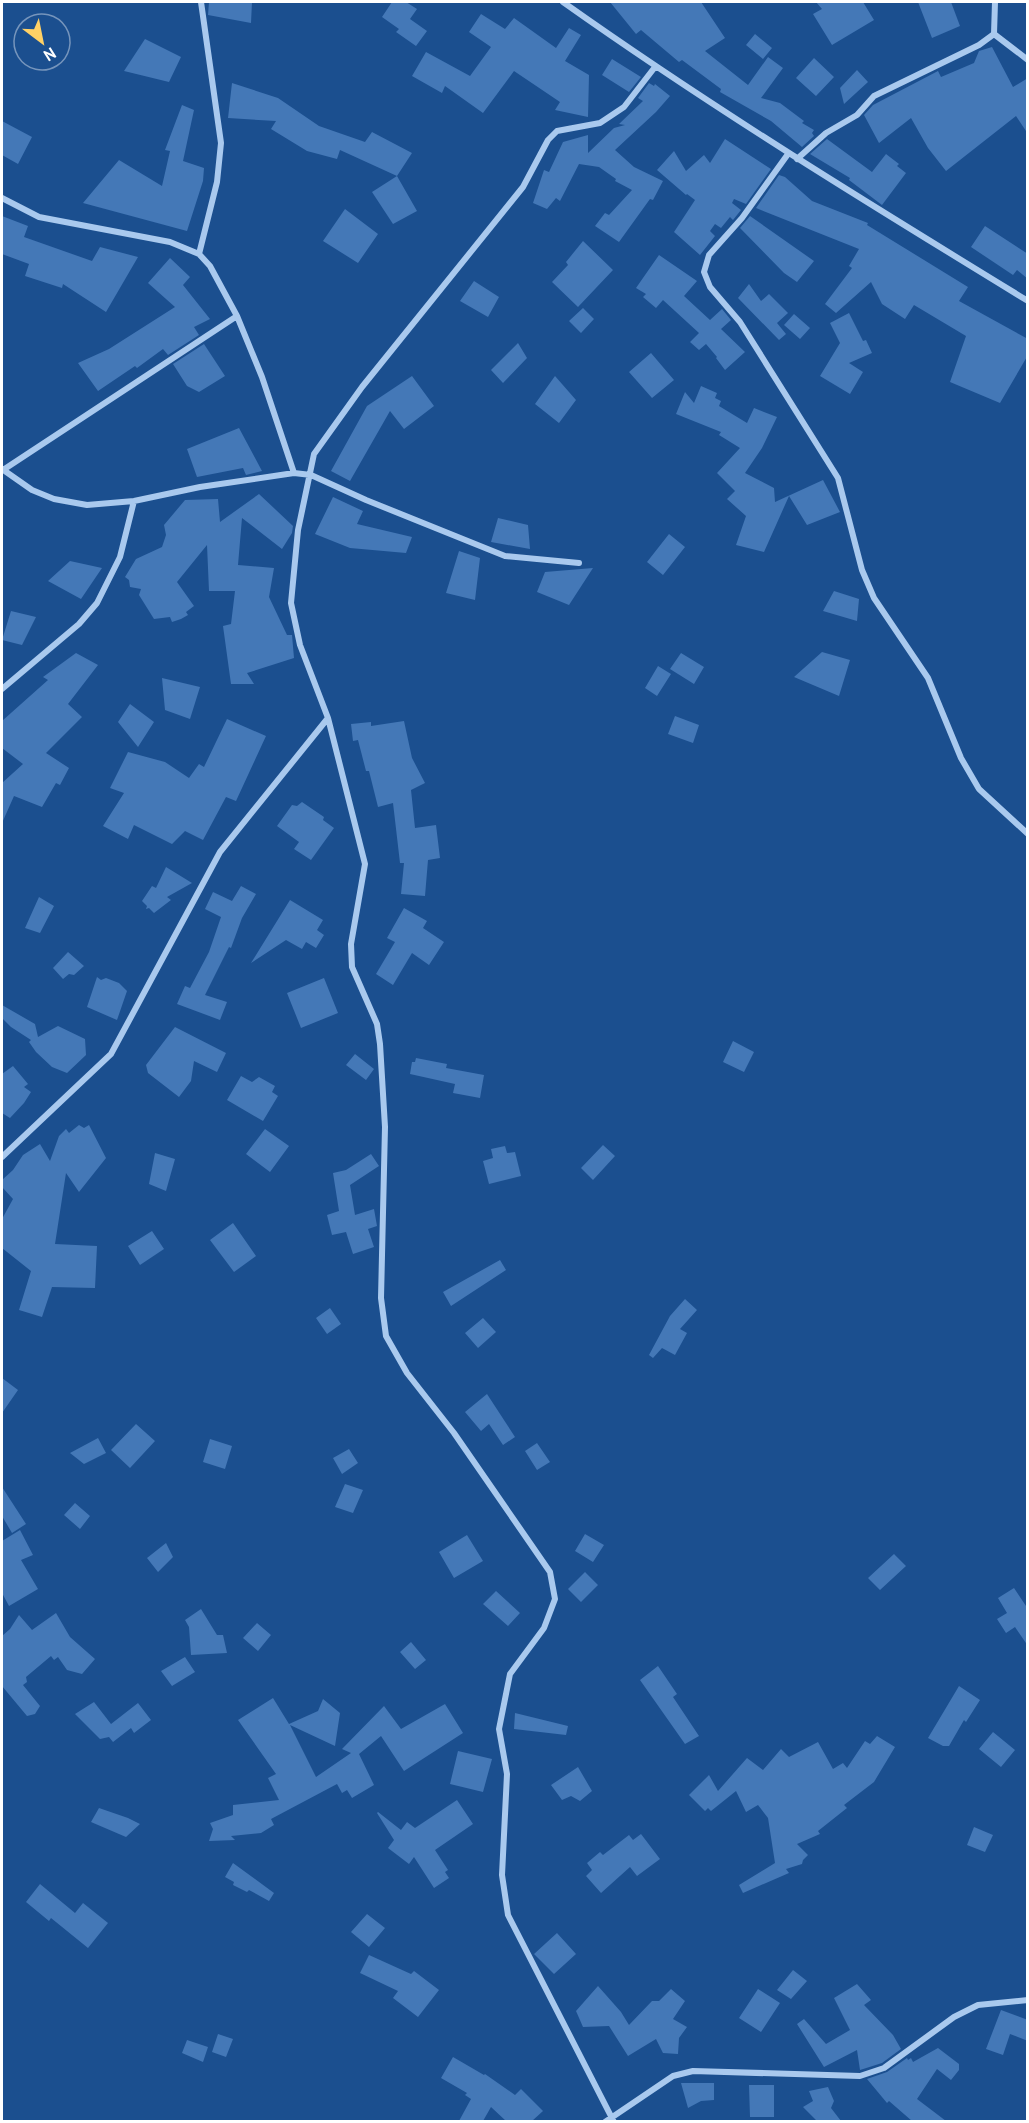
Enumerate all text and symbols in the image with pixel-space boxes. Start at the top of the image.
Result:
north arrow [12,12,72,72]
text: N [40,43,60,66]

